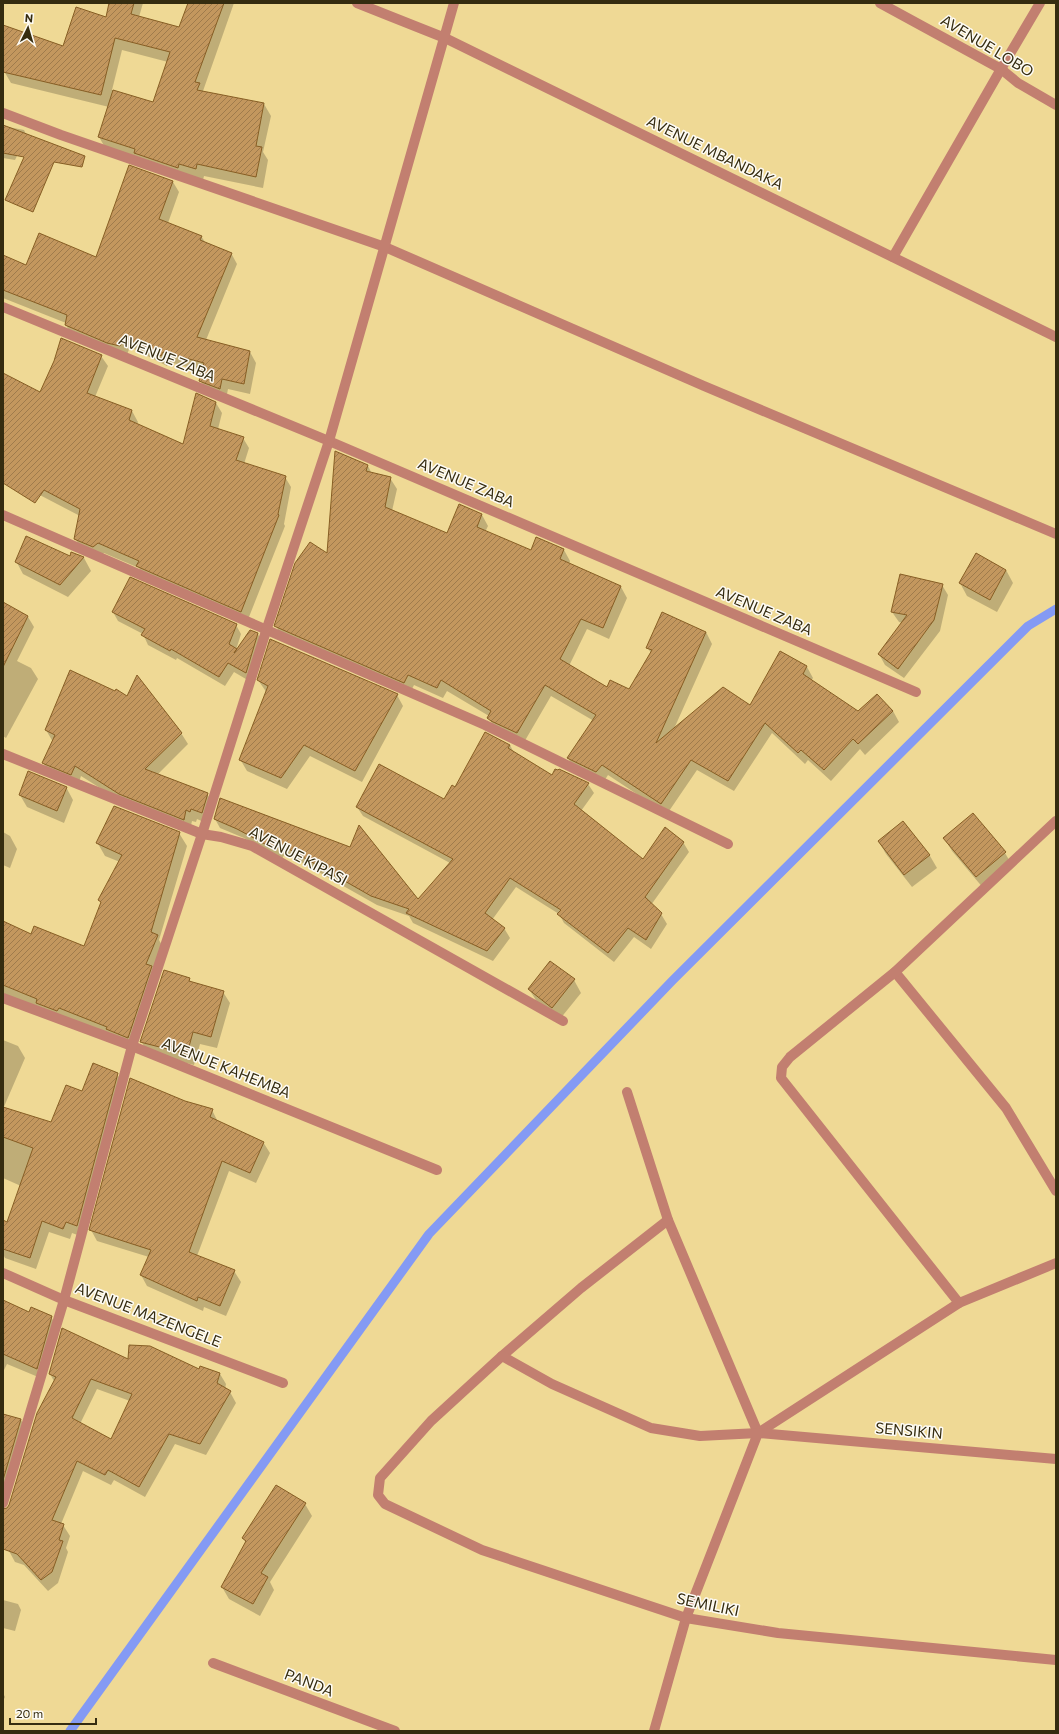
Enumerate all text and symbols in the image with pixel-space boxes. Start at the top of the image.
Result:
north arrow [8,8,48,48]
street label: AVENUE LOBO [938,10,1037,80]
text: N [24,11,34,24]
street label: AVENUE MBANDAKA [644,111,787,193]
street label: AVENUE ZABA [116,329,218,385]
street label: AVENUE ZABA [416,454,517,510]
street label: AVENUE ZABA [714,582,815,638]
street label: AVENUE KIPASI [246,822,351,889]
street label: AVENUE KAHEMBA [159,1033,293,1101]
street label: AVENUE MAZENGELE [73,1278,224,1350]
street label: SENSIKIN [875,1418,944,1442]
street label: SEMILIKI [675,1589,741,1619]
street label: PANDA [282,1664,336,1700]
scale bar [10,1700,96,1726]
text: 20 m [16,1706,43,1720]

